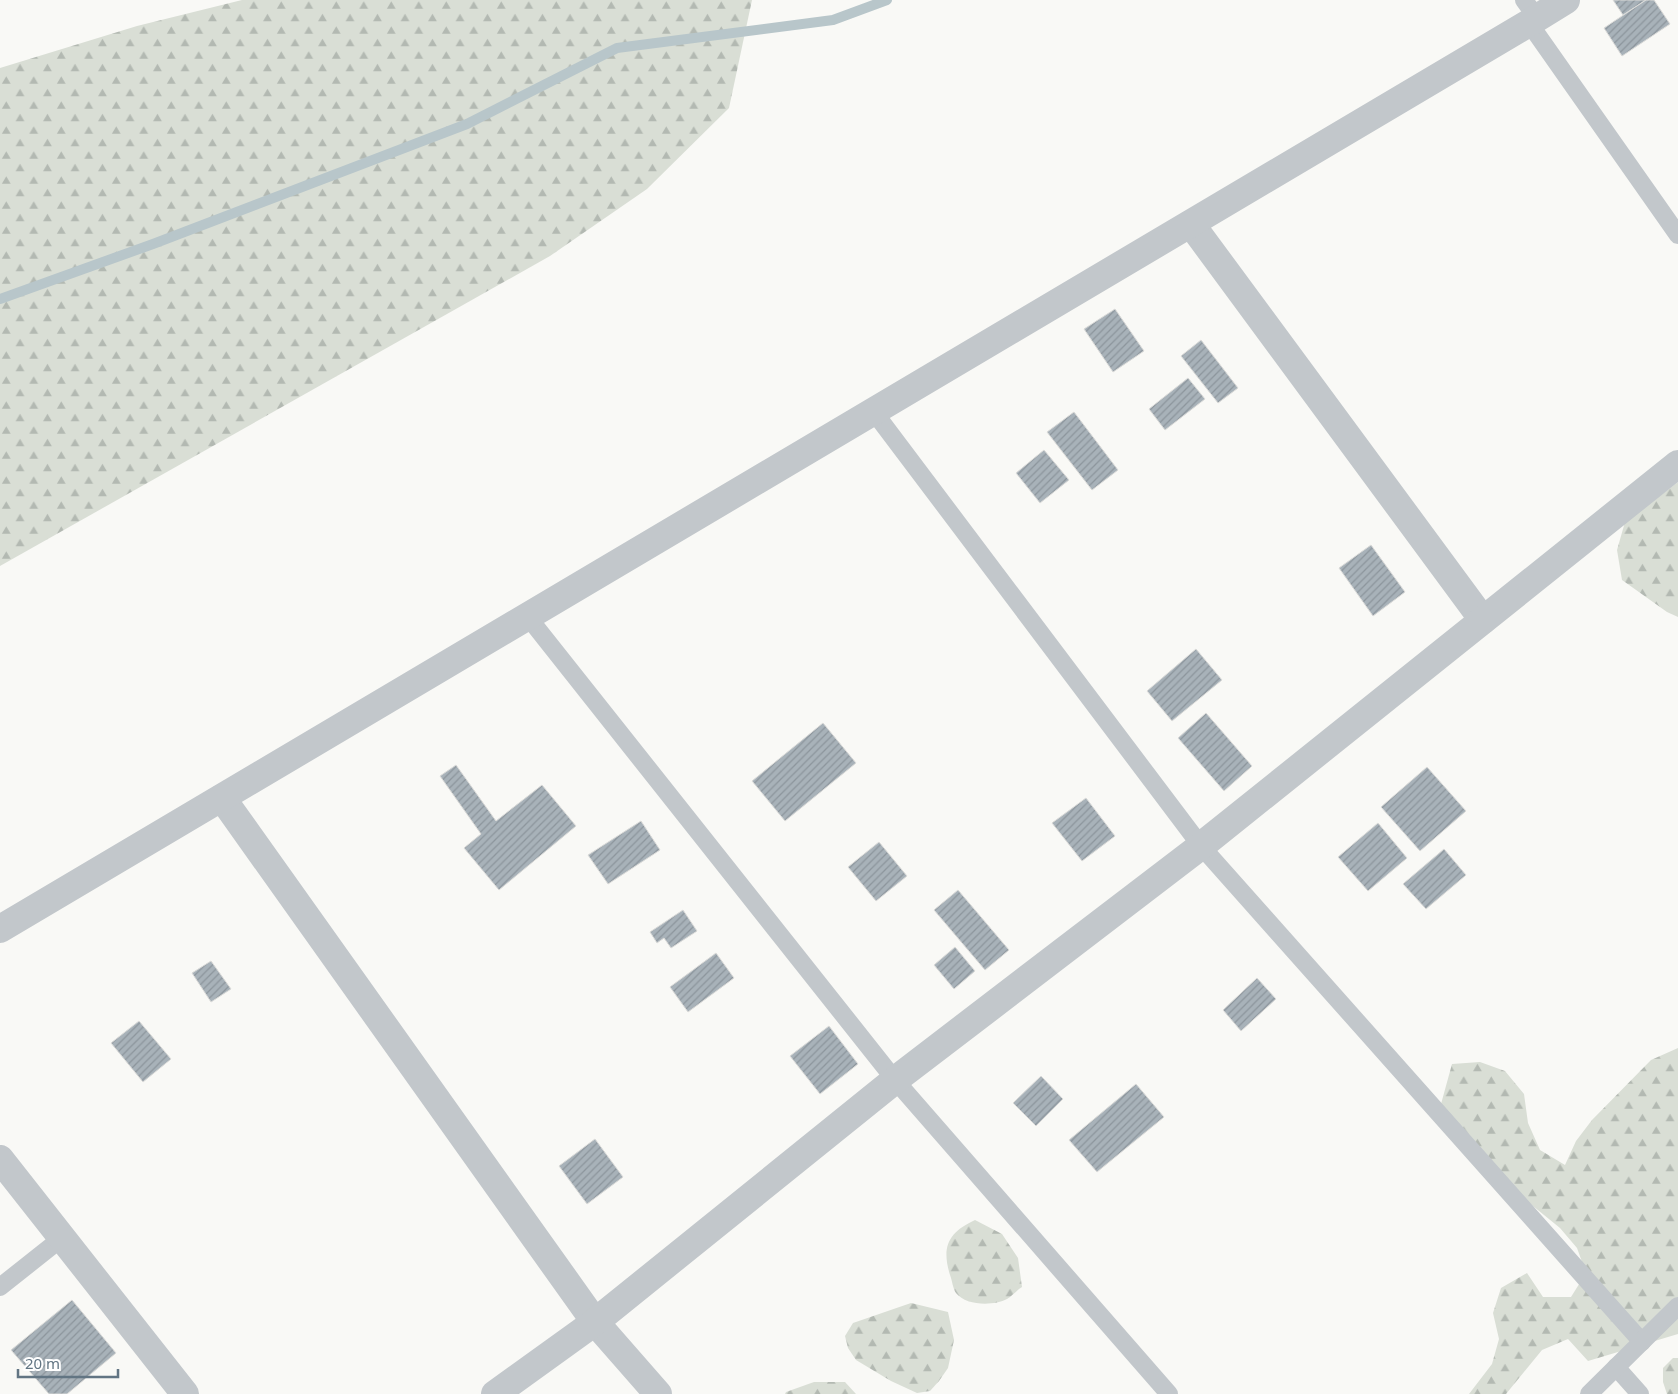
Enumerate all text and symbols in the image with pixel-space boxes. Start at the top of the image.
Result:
scale bar [18,1346,118,1378]
text: 20 m [25,1353,60,1373]

